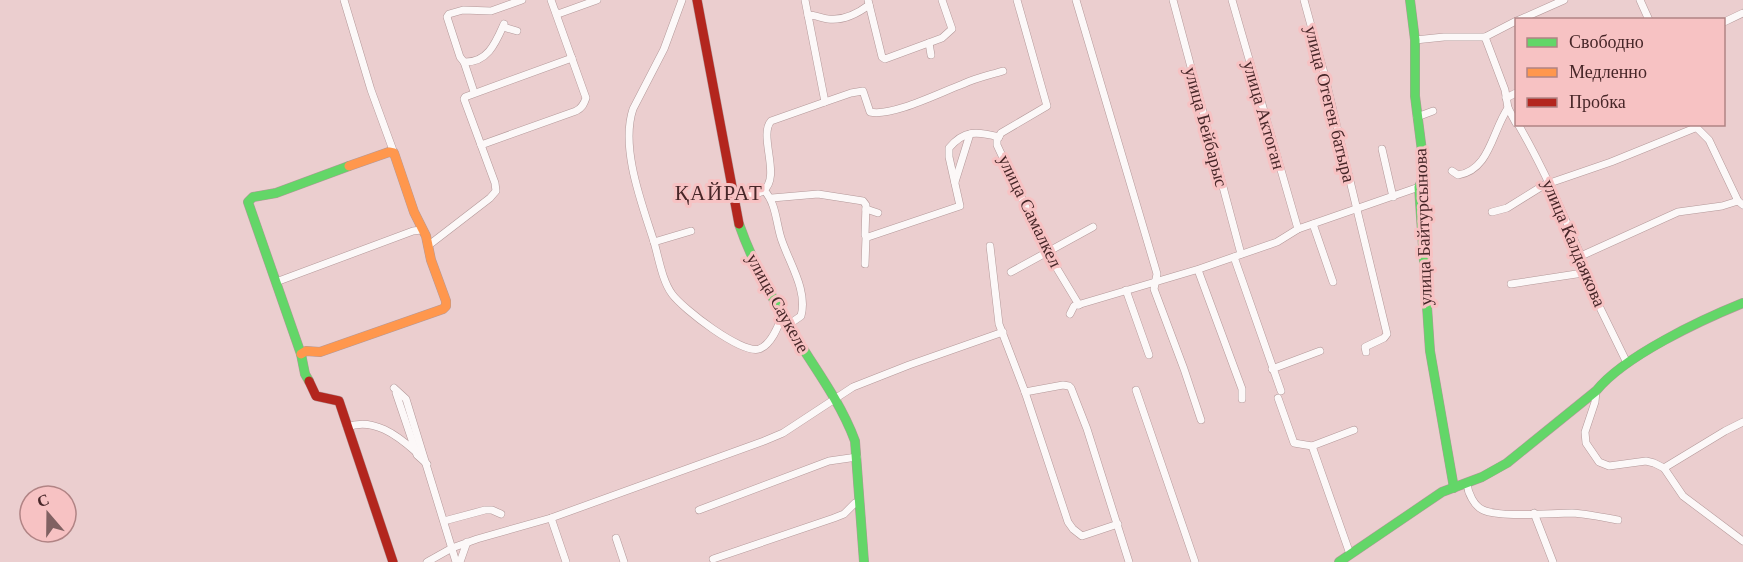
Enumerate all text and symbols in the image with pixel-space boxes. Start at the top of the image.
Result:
legend [1515,18,1725,126]
street label: улица Отеген батыра [1301,24,1359,184]
text: Свободно [1569,32,1644,52]
street label: улица Актоган [1239,58,1289,172]
text: Медленно [1569,62,1647,82]
street label: улица Бейбарыс [1180,65,1232,189]
text: Пробка [1569,92,1626,112]
street label: улица Байтурсынова [1410,148,1436,306]
street label: улица Самалкел [994,152,1066,270]
street label: улица Калдаякова [1538,176,1610,310]
district label: ҚАЙРАТ [675,181,763,205]
street label: улица Саукеле [743,250,813,356]
north arrow [18,484,78,544]
text: С [35,490,51,510]

